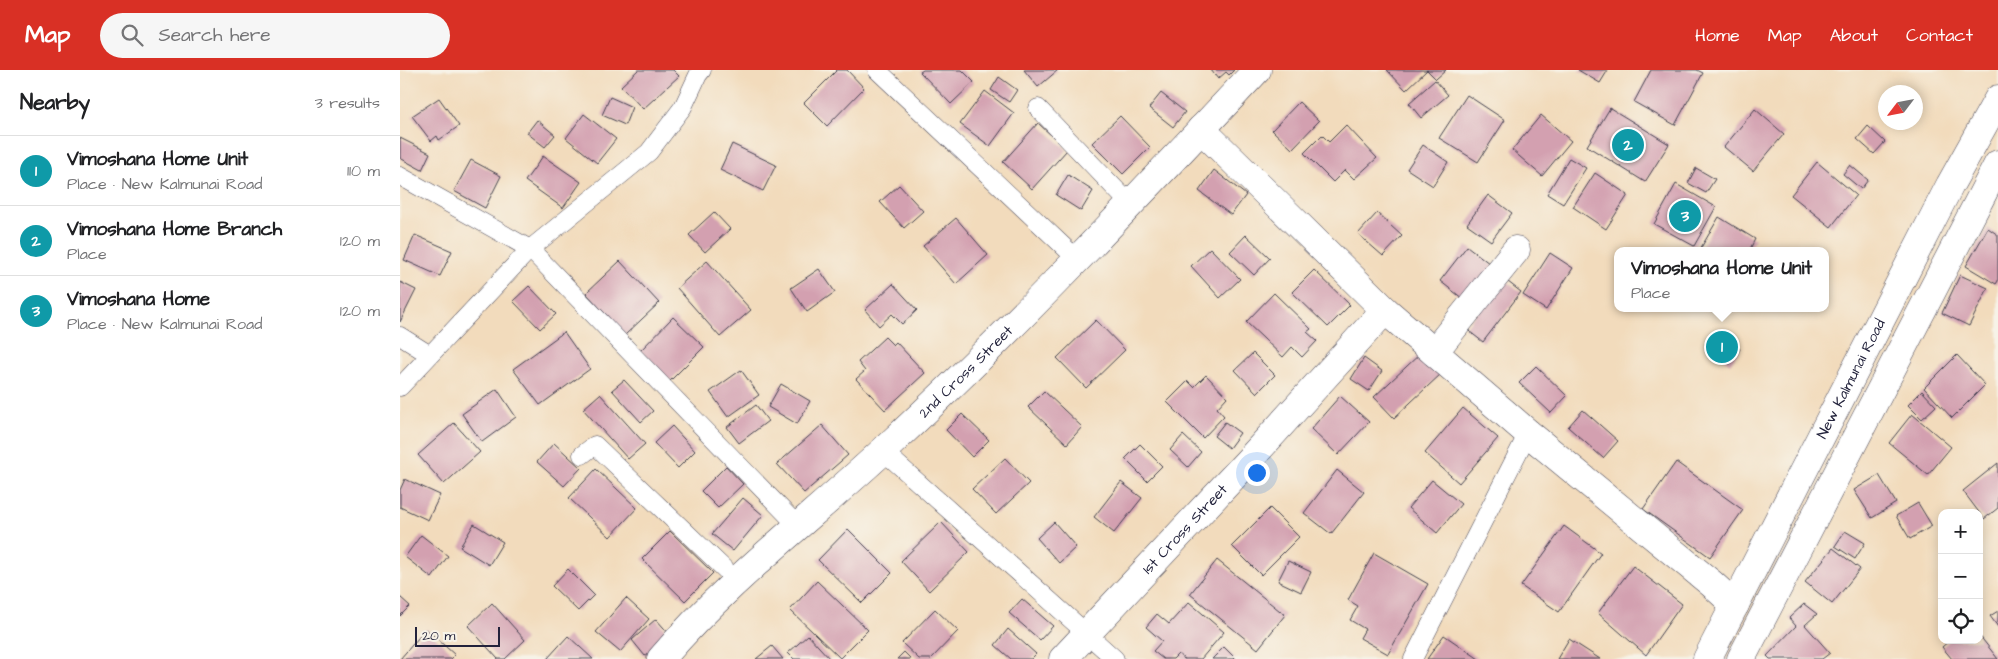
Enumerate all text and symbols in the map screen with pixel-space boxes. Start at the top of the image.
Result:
search box [100,13,450,58]
text: Map [25,18,70,52]
icon: search [118,21,146,49]
text: Search here [158,22,271,49]
text: Home [1695,23,1740,48]
text: Map [1768,23,1802,48]
text: About [1830,23,1878,48]
text: Contact [1906,23,1973,48]
north arrow [1878,85,1923,130]
text: Nearby [20,88,90,117]
text: 3 results [315,92,380,114]
pin: 2 [1612,126,1644,164]
text: Vimoshana Home Unit [67,146,248,173]
text: 1 [35,160,37,182]
text: 110 m [347,160,380,182]
text: Place · New Kalmunai Road [67,173,262,195]
pin: 3 [1669,197,1701,235]
text: Vimoshana Home Branch [67,216,282,243]
text: 2 [31,230,41,252]
text: 120 m [340,230,380,252]
text: Place [67,243,107,265]
popup [1614,247,1829,312]
text: Vimoshana Home Unit [1631,255,1812,282]
text: Place [1631,282,1671,304]
text: Vimoshana Home [67,286,210,313]
text: 3 [32,300,40,322]
text: 120 m [340,300,380,322]
text: Place · New Kalmunai Road [67,313,262,335]
street label: New Kalmunai Road [1811,315,1890,442]
street label: 2nd Cross Street [914,321,1017,423]
pin: 1 [1706,328,1738,366]
your location [1244,460,1270,486]
street label: 1st Cross Street [1137,479,1232,579]
map controls [1938,509,1983,644]
button: + [1938,509,1983,554]
button: − [1938,554,1983,599]
button: locate [1938,599,1983,644]
scale bar [415,624,500,647]
text: 20 m [422,626,455,646]

